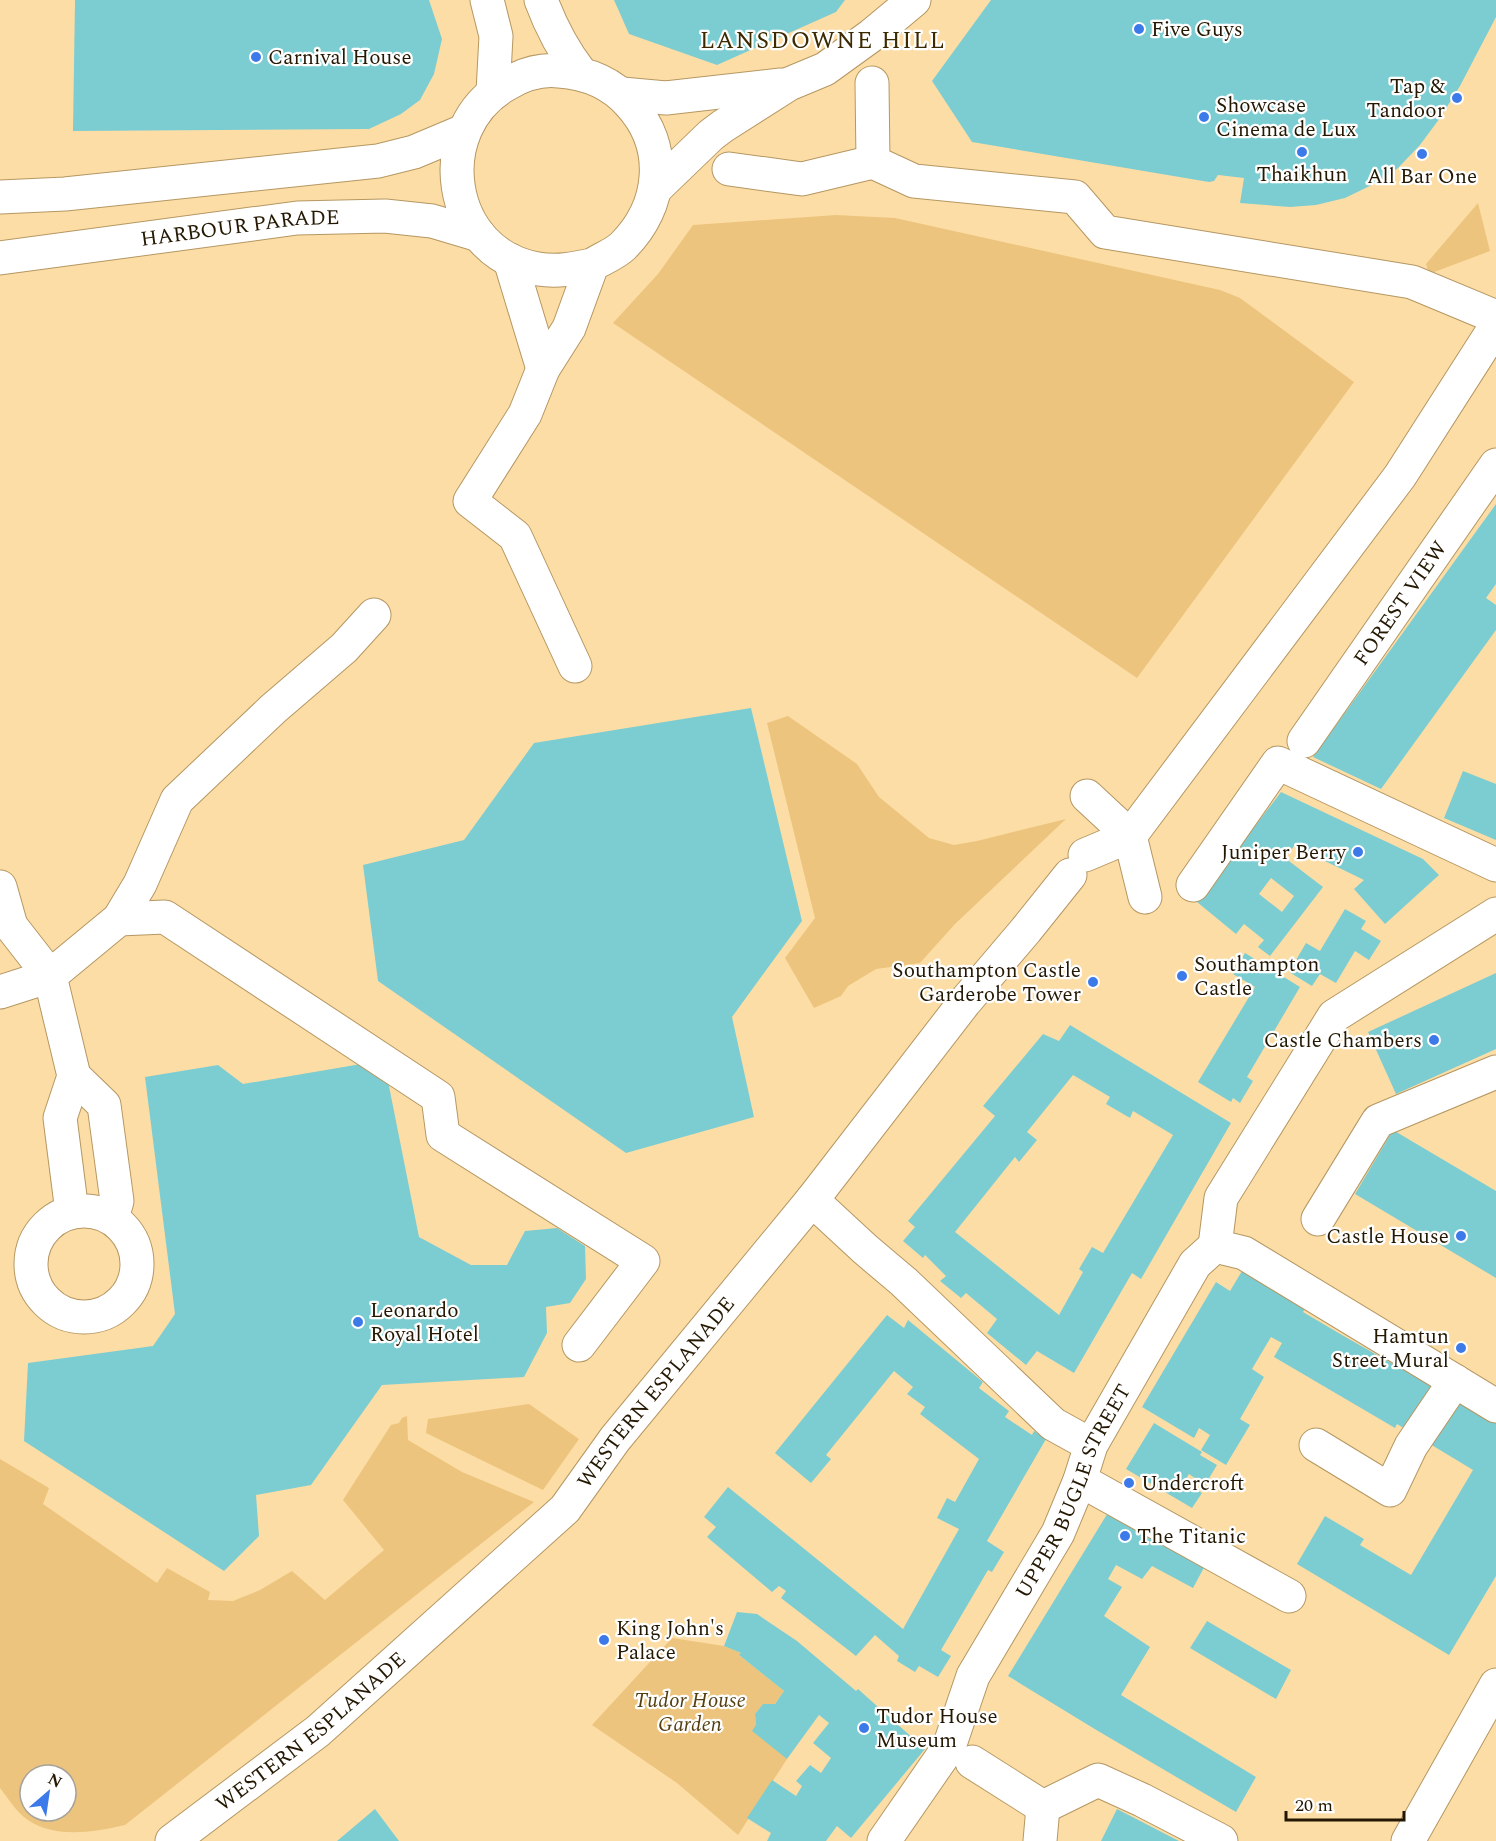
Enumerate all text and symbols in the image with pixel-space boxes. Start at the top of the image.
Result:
place label: Five Guys [1151,14,1243,46]
marker: Five Guys [1132,22,1146,36]
district label: LANSDOWNE HILL [700,23,946,59]
place label: Carnival House [268,42,412,74]
marker: Carnival House [249,50,263,64]
place label: Tap & Tandoor [1366,71,1445,127]
place label: Showcase Cinema de Lux [1216,90,1356,146]
marker: Tap & Tandoor [1450,91,1464,105]
marker: Showcase Cinema de Lux [1197,110,1211,124]
marker: Thaikhun [1295,145,1309,159]
marker: All Bar One [1415,147,1429,161]
place label: Thaikhun [1257,159,1347,191]
place label: All Bar One [1367,161,1477,193]
street label: HARBOUR PARADE [138,202,340,256]
street label: FOREST VIEW [1346,534,1456,673]
place label: Juniper Berry [1221,837,1347,869]
marker: Juniper Berry [1351,845,1365,859]
place label: Southampton Castle [1194,949,1319,1005]
place label: Southampton Castle Garderobe Tower [892,955,1081,1011]
marker: Southampton Castle [1175,969,1189,983]
marker: Southampton Castle Garderobe Tower [1086,975,1100,989]
place label: Castle Chambers [1264,1025,1422,1057]
marker: Castle Chambers [1427,1033,1441,1047]
place label: Castle House [1326,1221,1449,1253]
marker: Castle House [1454,1229,1468,1243]
street label: WESTERN ESPLANADE [570,1290,743,1495]
place label: Leonardo Royal Hotel [370,1295,479,1351]
marker: Leonardo Royal Hotel [351,1315,365,1329]
place label: Hamtun Street Mural [1332,1321,1449,1377]
marker: Hamtun Street Mural [1454,1341,1468,1355]
street label: UPPER BUGLE STREET [1008,1378,1140,1605]
place label: Undercroft [1141,1468,1244,1500]
marker: Undercroft [1122,1476,1136,1490]
place label: The Titanic [1137,1521,1246,1553]
marker: The Titanic [1118,1529,1132,1543]
place label: King John's Palace [616,1613,724,1669]
marker: King John's Palace [597,1633,611,1647]
street label: WESTERN ESPLANADE [209,1644,414,1820]
park label: Tudor House Garden [634,1685,746,1741]
place label: Tudor House Museum [876,1701,998,1757]
marker: Tudor House Museum [857,1721,871,1735]
north arrow [18,1763,78,1823]
text: N [43,1767,66,1794]
scale bar [1286,1784,1404,1822]
text: 20 m [1295,1792,1333,1819]

